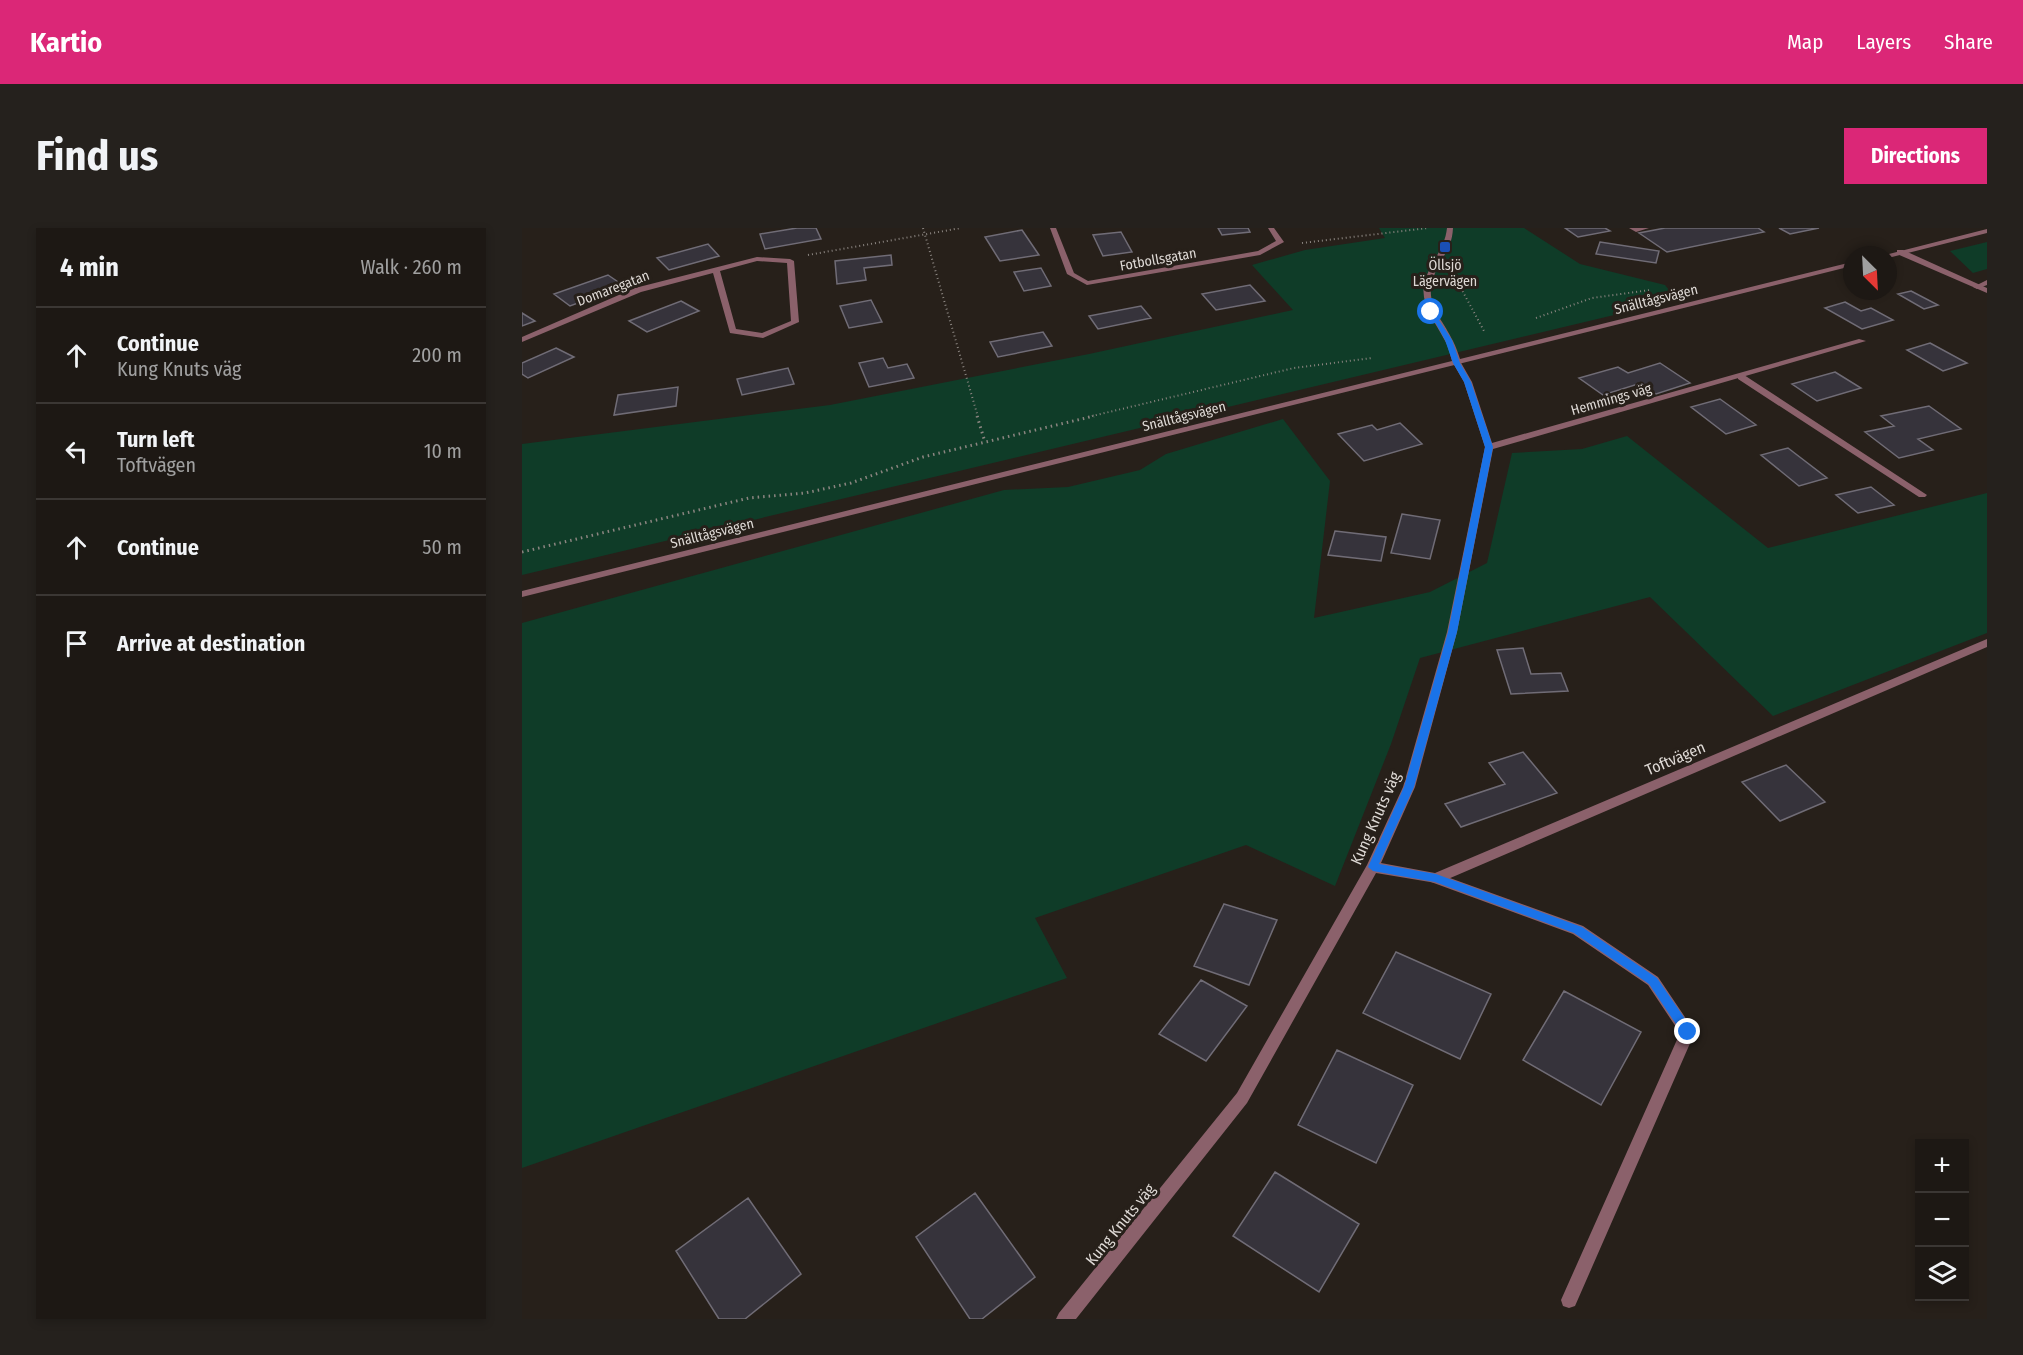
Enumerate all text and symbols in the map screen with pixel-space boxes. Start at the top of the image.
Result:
text: Kartio [30,26,102,59]
text: Map [1787,29,1823,55]
text: Layers [1856,29,1911,55]
text: Share [1944,29,1993,55]
button: Directions [1844,128,1987,184]
text: Find us [36,131,158,181]
marker: Öllsjö Lägervägen [1438,240,1452,254]
street label: Fotbollsgatan [1118,244,1198,275]
north arrow [1843,246,1897,300]
text: 4 min [60,252,119,283]
text: Walk · 260 m [361,255,462,279]
place label: Öllsjö Lägervägen [1413,256,1477,290]
street label: Domaregatan [574,267,652,310]
street label: Snälltågsvägen [1613,281,1700,318]
route start [1417,298,1443,324]
text: Continue [117,330,199,357]
icon: ahead [60,339,93,372]
text: 200 m [412,343,462,367]
text: Kung Knuts väg [117,357,241,381]
street label: Hemmings väg [1569,380,1654,419]
street label: Snälltågsvägen [1141,398,1228,435]
text: Turn left [117,426,195,453]
icon: left [60,435,93,468]
text: 10 m [424,439,462,463]
text: Toftvägen [117,453,196,477]
street label: Snälltågsvägen [669,515,756,552]
icon: ahead [60,531,93,564]
text: Continue [117,534,199,561]
text: 50 m [422,535,462,559]
icon: arrive [60,627,93,660]
text: Arrive at destination [117,630,305,657]
street label: Toftvägen [1642,737,1708,780]
street label: Kung Knuts väg [1347,768,1405,868]
route end [1674,1018,1700,1044]
map controls [1915,1139,1969,1301]
button: + [1915,1139,1969,1193]
street label: Kung Knuts väg [1082,1179,1159,1269]
button: − [1915,1193,1969,1247]
button: layers [1915,1247,1969,1301]

